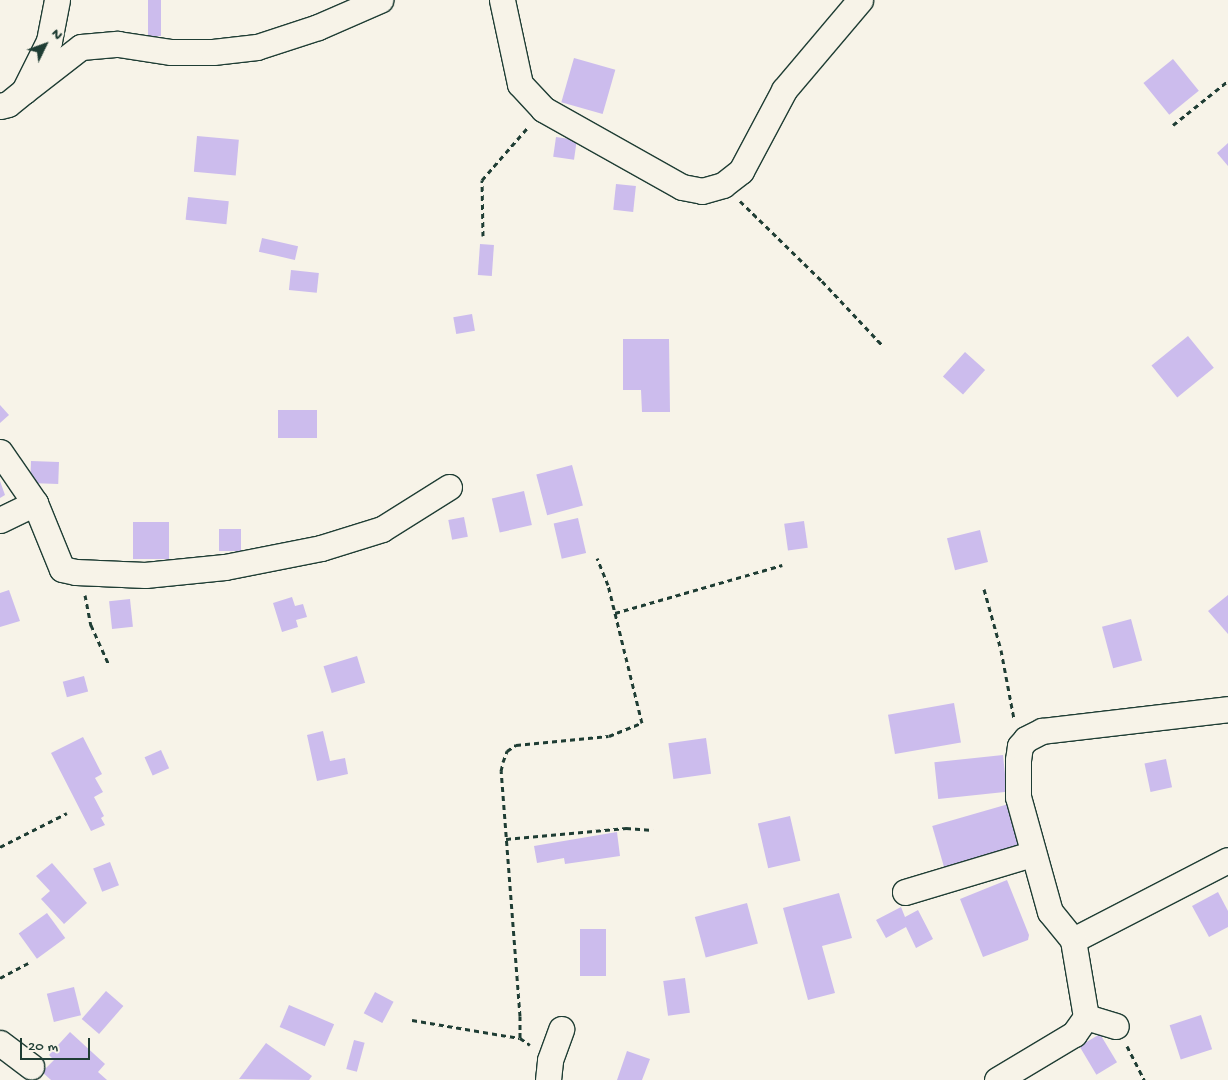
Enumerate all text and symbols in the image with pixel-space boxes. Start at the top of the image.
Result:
north arrow [20,20,70,70]
text: N [47,26,66,44]
scale bar [22,1028,92,1060]
text: 20 m [28,1038,58,1056]

